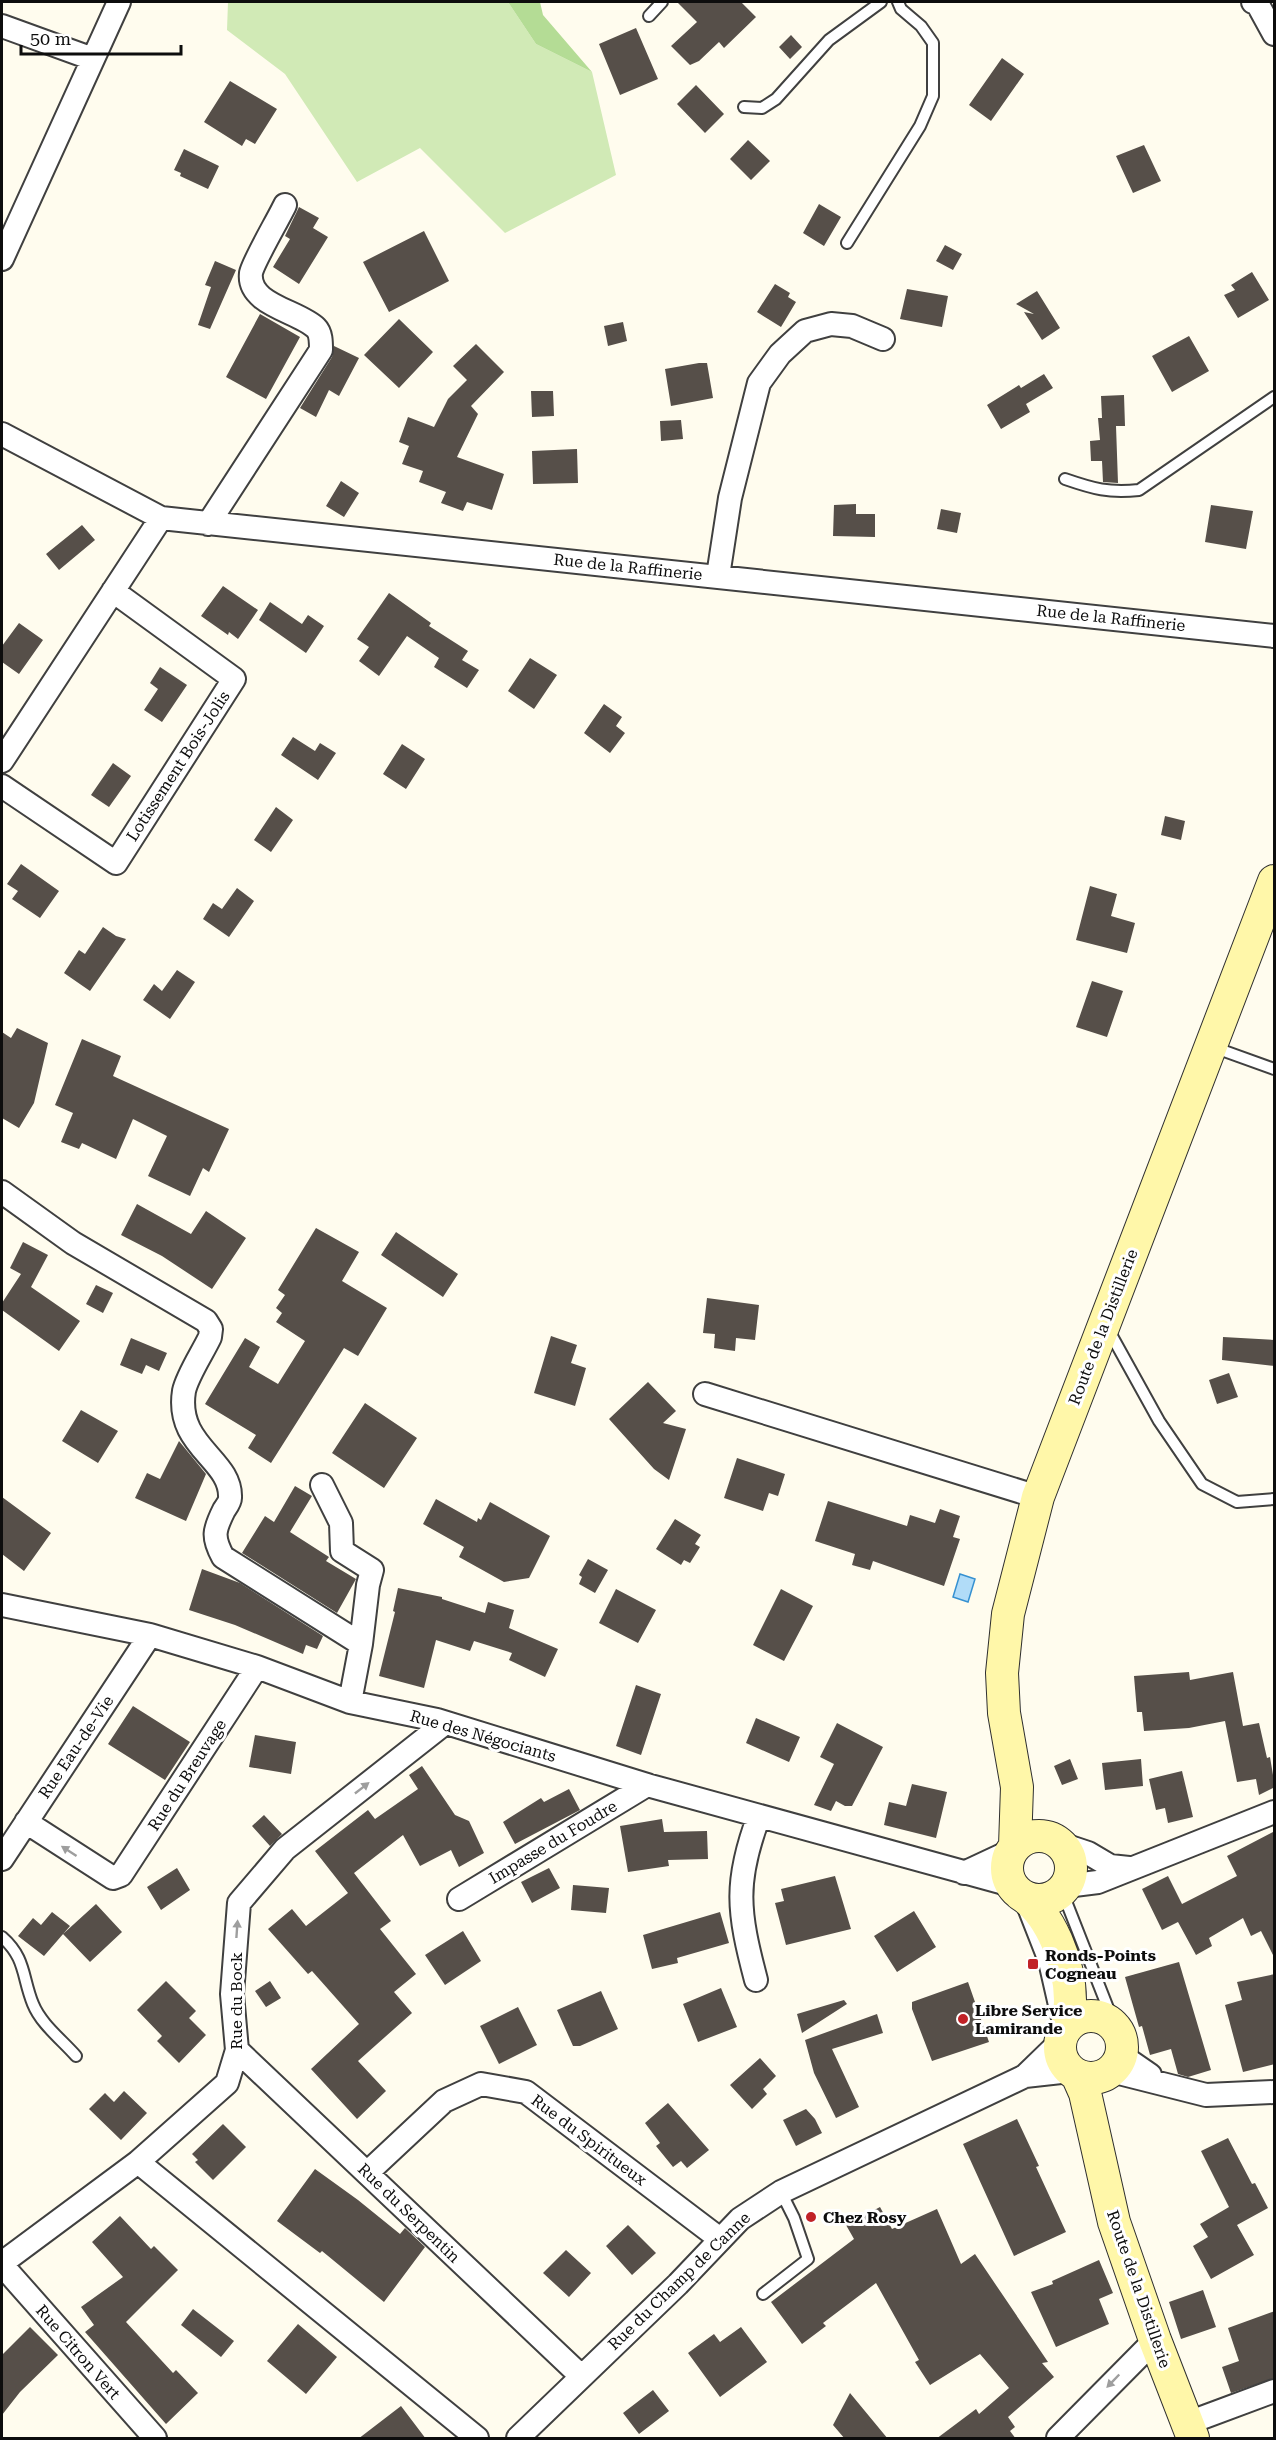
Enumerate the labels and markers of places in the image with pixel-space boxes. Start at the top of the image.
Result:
place label: Ronds-Points Cogneau [1045,1946,1156,1983]
marker: Ronds-Points Cogneau [1026,1957,1040,1971]
place label: Libre Service Lamirande [975,2001,1082,2038]
marker: Libre Service Lamirande [956,2012,970,2026]
place label: Chez Rosy [823,2208,907,2227]
marker: Chez Rosy [804,2210,818,2224]

